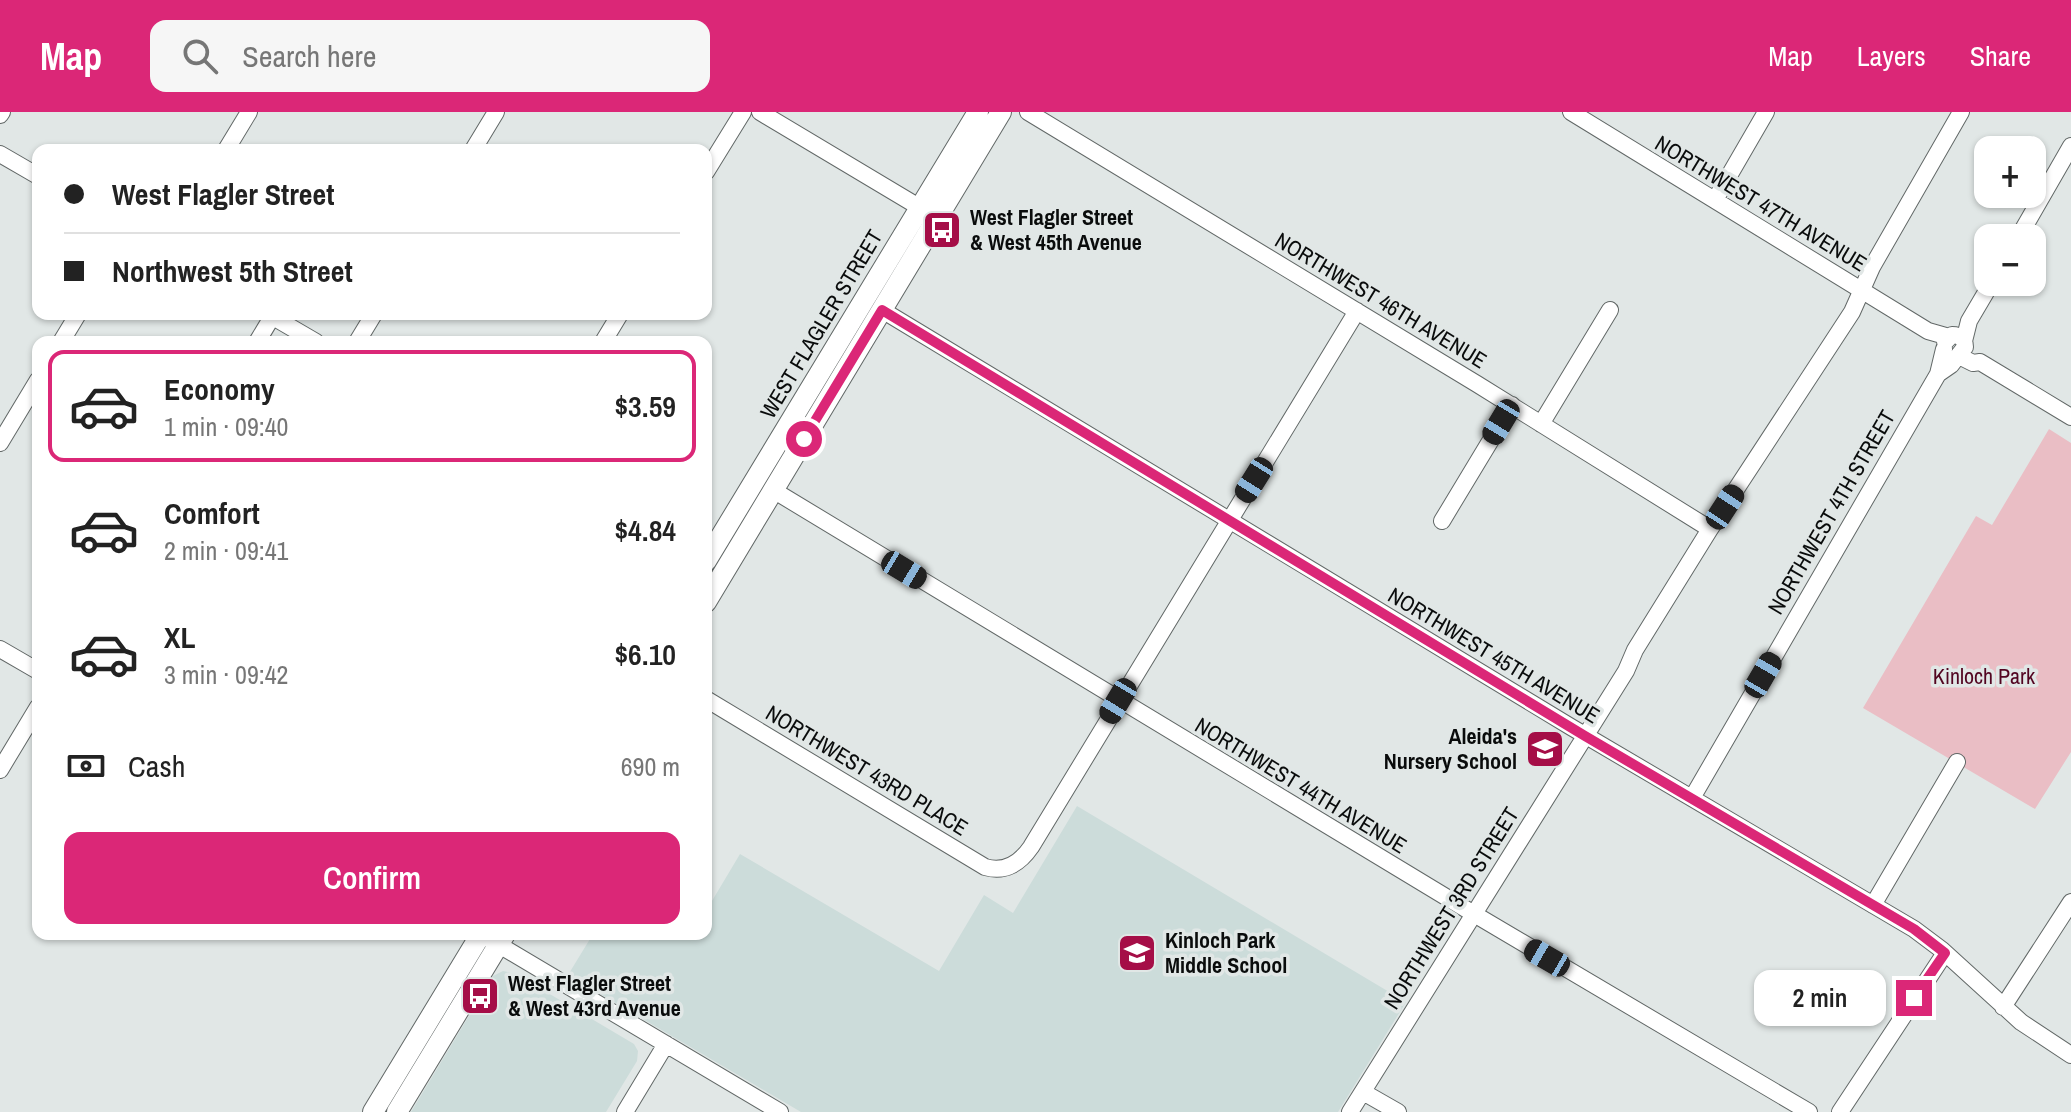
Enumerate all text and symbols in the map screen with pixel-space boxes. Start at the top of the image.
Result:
search box [150,20,710,92]
text: Map [40,31,102,82]
icon: search [178,34,222,78]
text: Search here [242,36,376,76]
text: Map [1768,37,1813,75]
text: Layers [1857,37,1926,75]
text: Share [1970,37,2031,75]
street label: NORTHWEST 47TH AVENUE [1650,128,1872,278]
map controls [1974,136,2046,296]
button: + [1974,136,2046,208]
text: West Flagler Street [112,174,334,214]
place label: West Flagler Street & West 45th Avenue [970,202,1142,257]
bus stop icon: West Flagler Street & West 45th Avenue [921,209,963,251]
street label: WEST FLAGLER STREET [753,224,889,424]
button: − [1974,224,2046,296]
street label: NORTHWEST 46TH AVENUE [1270,225,1492,375]
text: Northwest 5th Street [112,251,353,291]
text: Economy [164,369,275,409]
icon: car [68,370,140,442]
text: $3.59 [614,386,676,426]
car [1478,395,1524,449]
street label: NORTHWEST 4TH STREET [1760,405,1902,619]
text: 1 min · 09:40 [164,409,288,444]
route start [786,421,822,457]
car [1231,453,1277,507]
car [1702,480,1748,534]
text: Comfort [164,493,260,533]
icon: car [68,494,140,566]
text: $4.84 [614,510,676,550]
text: 2 min · 09:41 [164,533,288,568]
car [877,547,931,593]
street label: NORTHWEST 45TH AVENUE [1383,580,1605,730]
text: XL [164,617,195,657]
icon: car [68,618,140,690]
text: $6.10 [614,634,676,674]
car [1741,648,1785,702]
text: 3 min · 09:42 [164,657,288,692]
park label: Kinloch Park [1933,661,2036,691]
car [1095,674,1141,728]
street label: NORTHWEST 43RD PLACE [760,698,974,842]
street label: NORTHWEST 44TH AVENUE [1190,710,1412,860]
place label: Aleida's Nursery School [1384,721,1517,776]
school or university icon: Aleida's Nursery School [1524,728,1566,770]
icon: cash [64,744,108,788]
text: Cash [128,746,185,786]
text: 690 m [621,749,680,784]
street label: NORTHWEST 3RD STREET [1377,801,1525,1015]
button: Confirm [64,832,680,924]
place label: Kinloch Park Middle School [1165,925,1287,980]
school or university icon: Kinloch Park Middle School [1116,932,1158,974]
car [1520,936,1574,980]
place label: West Flagler Street & West 43rd Avenue [508,968,681,1023]
callout: 2 min [1754,970,1886,1026]
bus stop icon: West Flagler Street & West 43rd Avenue [459,975,501,1017]
text: 2 min [1793,980,1847,1015]
route end [1896,980,1932,1016]

